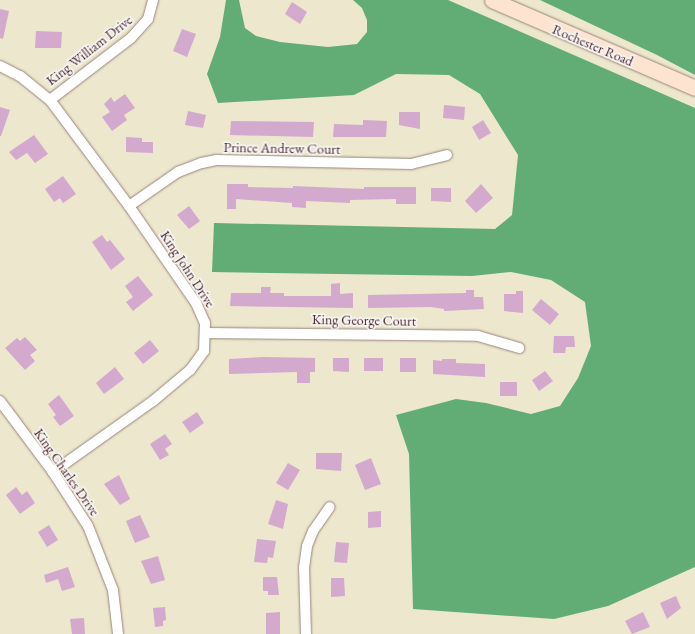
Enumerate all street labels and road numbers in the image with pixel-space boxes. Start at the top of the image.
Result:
street label: King William Drive [43,11,135,89]
street label: Rochester Road [550,20,636,70]
street label: Prince Andrew Court [223,139,341,157]
street label: King John Drive [157,228,219,310]
street label: King George Court [312,311,416,329]
street label: King Charles Drive [31,425,103,519]

